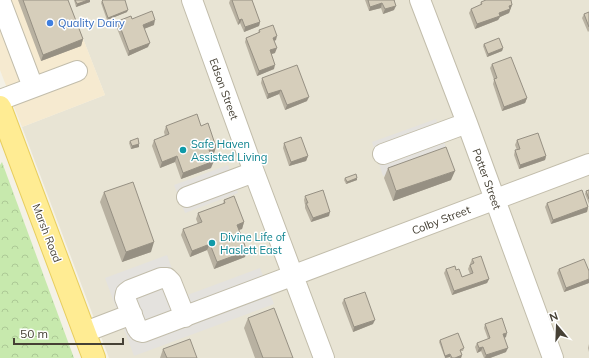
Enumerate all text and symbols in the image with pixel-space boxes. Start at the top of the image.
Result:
place label: Quality Dairy [58,16,125,30]
marker: Quality Dairy [45,18,55,28]
street label: Edson Street [206,56,242,122]
place label: Safe Haven Assisted Living [191,137,267,164]
marker: Safe Haven Assisted Living [178,145,188,155]
street label: Potter Street [469,147,505,212]
street label: Marsh Road [29,202,65,264]
street label: Colby Street [410,202,472,238]
place label: Divine Life of Haslett East [220,230,286,257]
marker: Divine Life of Haslett East [207,238,217,248]
north arrow [537,306,577,346]
text: N [548,309,560,325]
scale bar [14,320,123,346]
text: 50 m [20,326,48,341]

